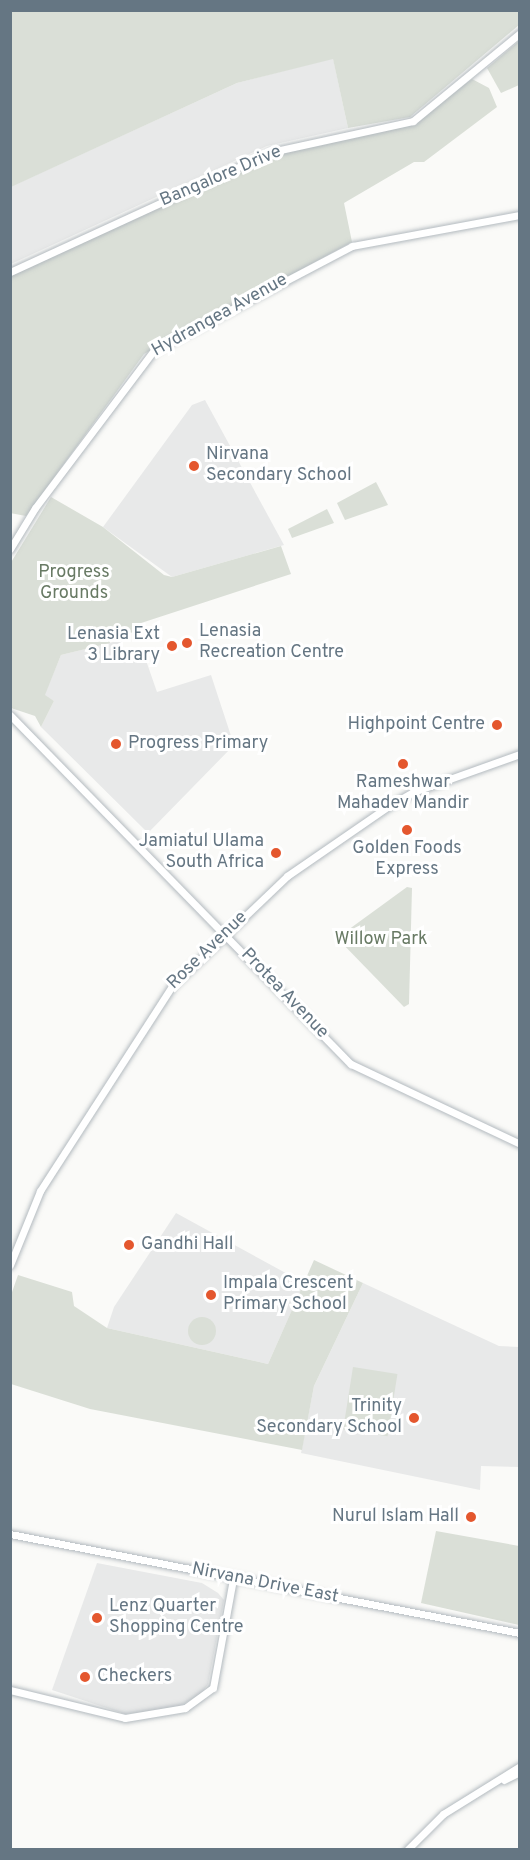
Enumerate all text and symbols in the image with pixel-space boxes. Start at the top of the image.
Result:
street label: Bangalore Drive [157,142,285,212]
street label: Hydrangea Avenue [148,270,292,362]
place label: Nirvana Secondary School [206,445,352,488]
marker: Nirvana Secondary School [187,459,201,473]
park label: Progress Grounds [38,563,110,606]
place label: Lenasia Recreation Centre [199,622,344,664]
place label: Lenasia Ext 3 Library [67,625,160,668]
marker: Lenasia Recreation Centre [180,636,194,650]
marker: Lenasia Ext 3 Library [165,639,179,653]
place label: Highpoint Centre [348,714,485,736]
marker: Highpoint Centre [490,718,504,732]
place label: Progress Primary [128,733,268,755]
marker: Progress Primary [109,737,123,751]
marker: Rameshwar Mahadev Mandir [396,757,410,771]
place label: Rameshwar Mahadev Mandir [337,773,469,816]
marker: Golden Foods Express [400,823,414,837]
place label: Jamiatul Ulama South Africa [138,832,264,874]
place label: Golden Foods Express [352,839,462,882]
marker: Jamiatul Ulama South Africa [269,846,283,860]
street label: Rose Avenue [163,907,253,995]
park label: Willow Park [334,929,428,951]
street label: Protea Avenue [235,944,333,1044]
place label: Gandhi Hall [141,1234,234,1256]
marker: Gandhi Hall [122,1238,136,1252]
place label: Impala Crescent Primary School [223,1274,353,1316]
marker: Impala Crescent Primary School [204,1288,218,1302]
place label: Trinity Secondary School [256,1397,402,1440]
marker: Trinity Secondary School [407,1411,421,1425]
place label: Nurul Islam Hall [332,1506,459,1528]
marker: Nurul Islam Hall [464,1510,478,1524]
street label: Nirvana Drive East [190,1559,340,1609]
place label: Lenz Quarter Shopping Centre [109,1597,244,1640]
marker: Lenz Quarter Shopping Centre [90,1611,104,1625]
place label: Checkers [97,1666,172,1688]
marker: Checkers [78,1670,92,1684]

